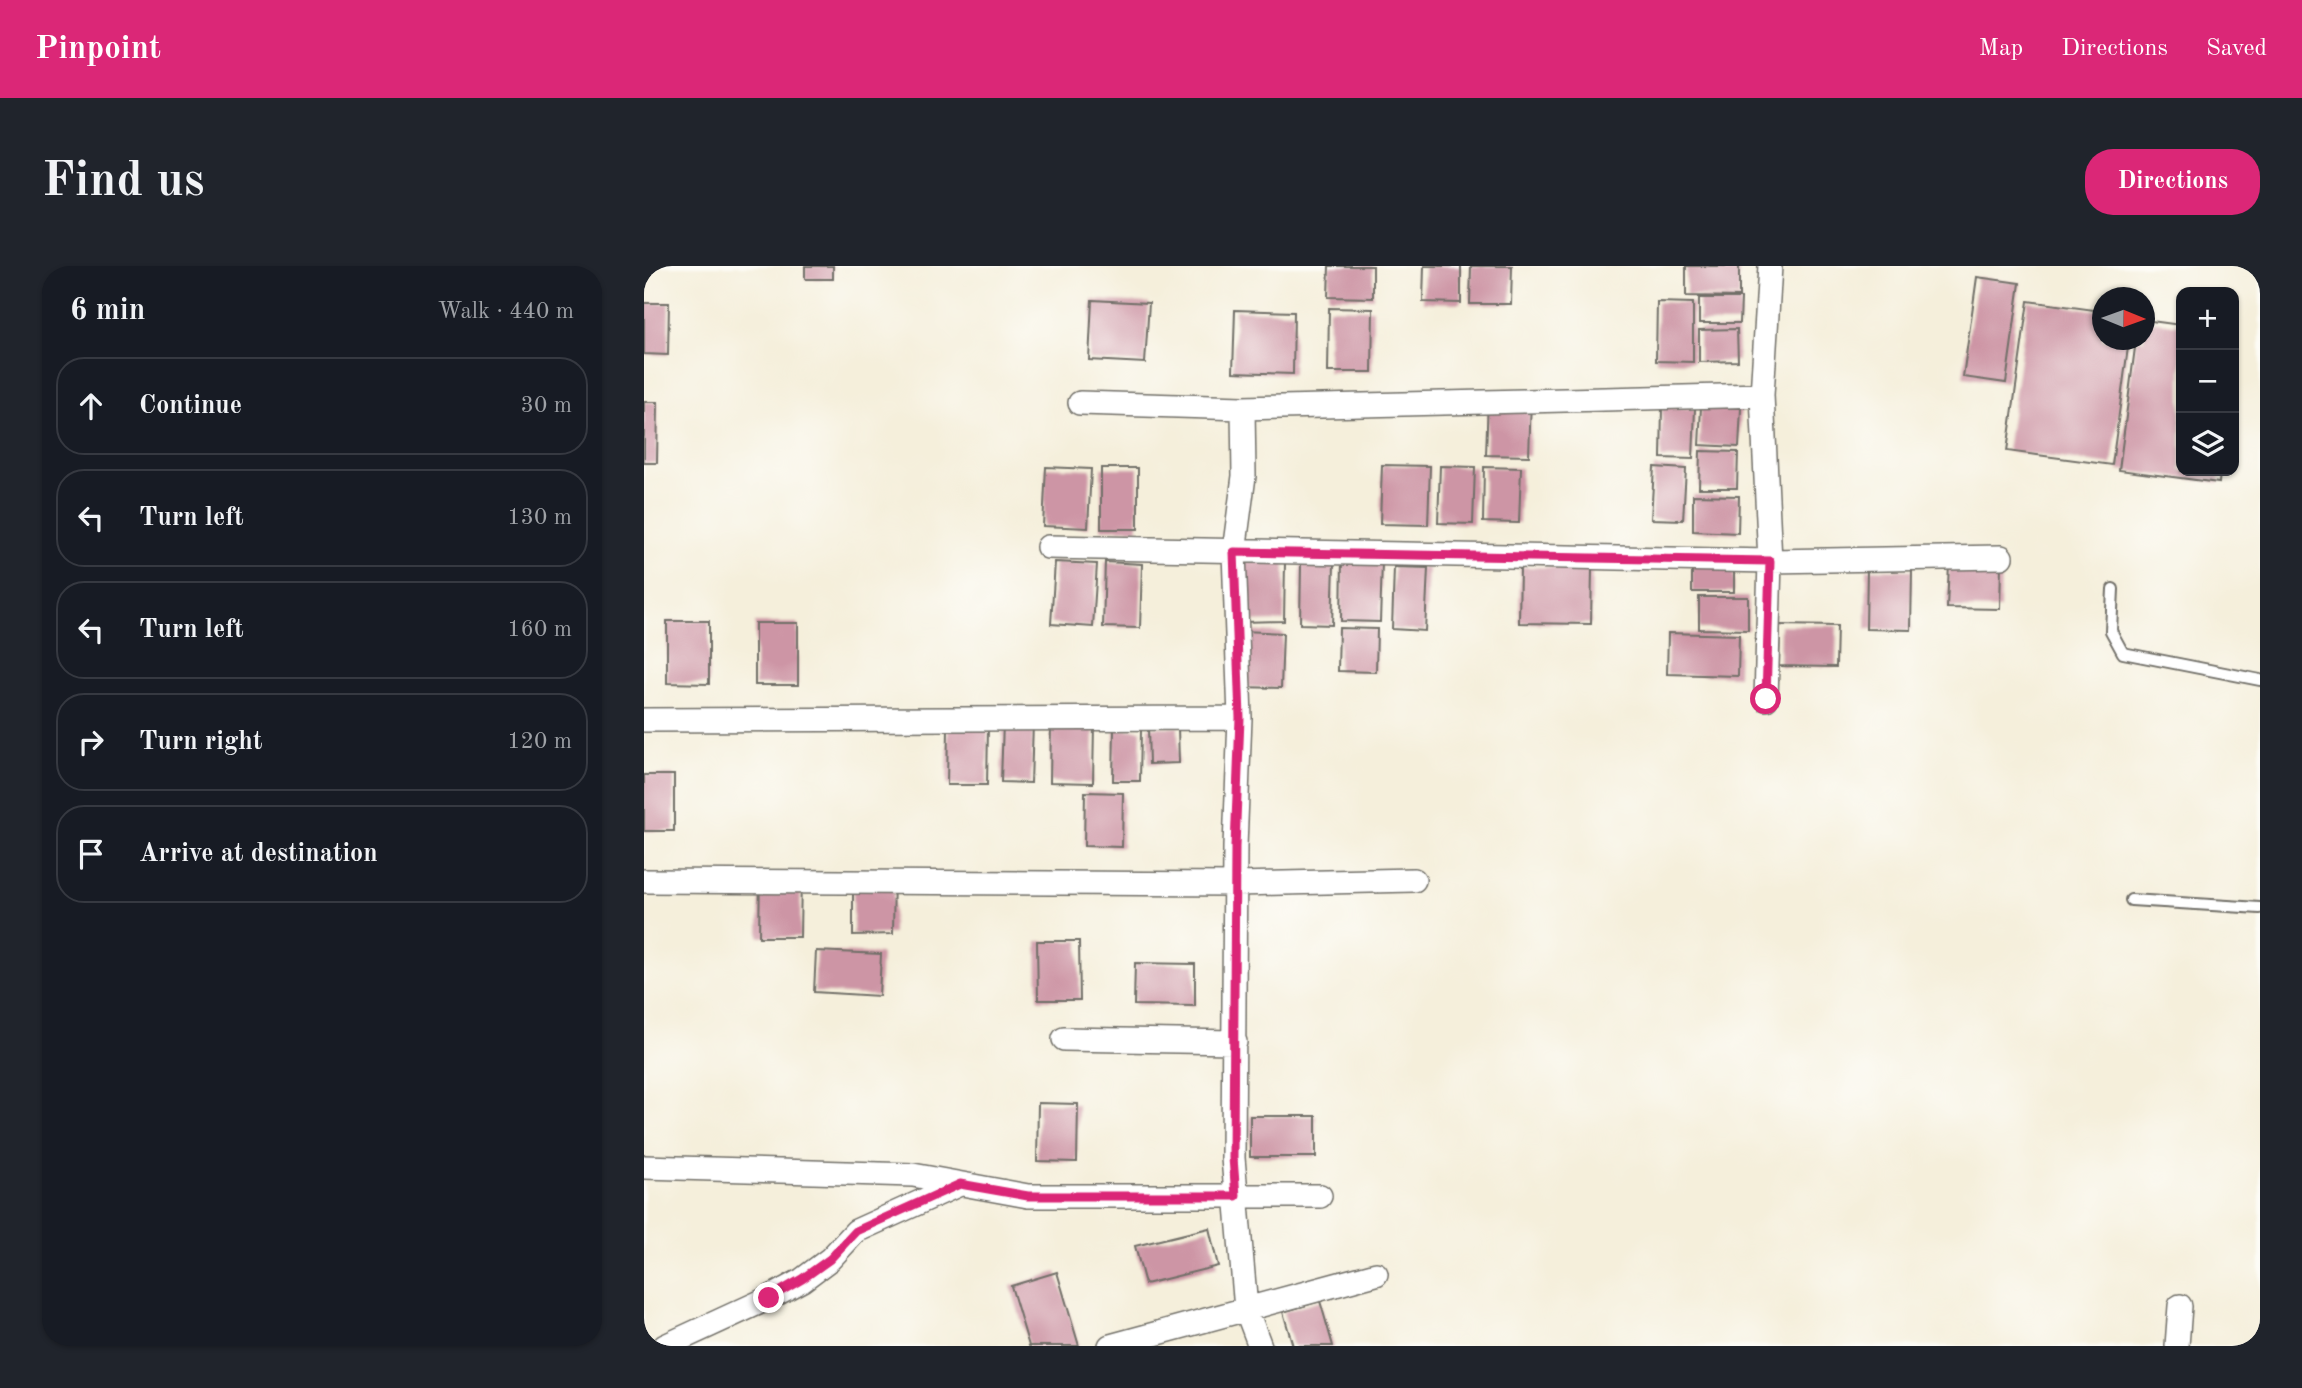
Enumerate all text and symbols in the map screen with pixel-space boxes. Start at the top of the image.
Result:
text: Pinpoint [35,33,161,66]
text: Map [1979,37,2023,61]
text: Directions [2061,37,2168,61]
text: Saved [2206,37,2267,61]
button: Directions [2085,149,2260,215]
text: Find us [42,158,205,207]
north arrow [2092,287,2155,350]
map controls [2176,287,2239,476]
button: + [2176,287,2239,350]
text: 6 min [70,296,145,326]
text: Walk · 440 m [438,300,574,323]
button: − [2176,350,2239,413]
icon: ahead [72,387,110,425]
text: Continue [139,393,242,419]
text: 30 m [521,394,572,417]
button: layers [2176,413,2239,476]
icon: left [72,499,110,537]
text: Turn left [139,505,244,531]
text: 130 m [507,506,572,529]
icon: left [72,611,110,649]
text: Turn left [139,617,244,643]
text: 160 m [507,618,572,641]
route start [1750,683,1781,714]
icon: right [72,723,110,761]
text: Turn right [139,729,262,755]
text: 120 m [507,730,572,753]
icon: arrive [72,835,110,873]
text: Arrive at destination [139,841,378,867]
route end [753,1282,784,1313]

